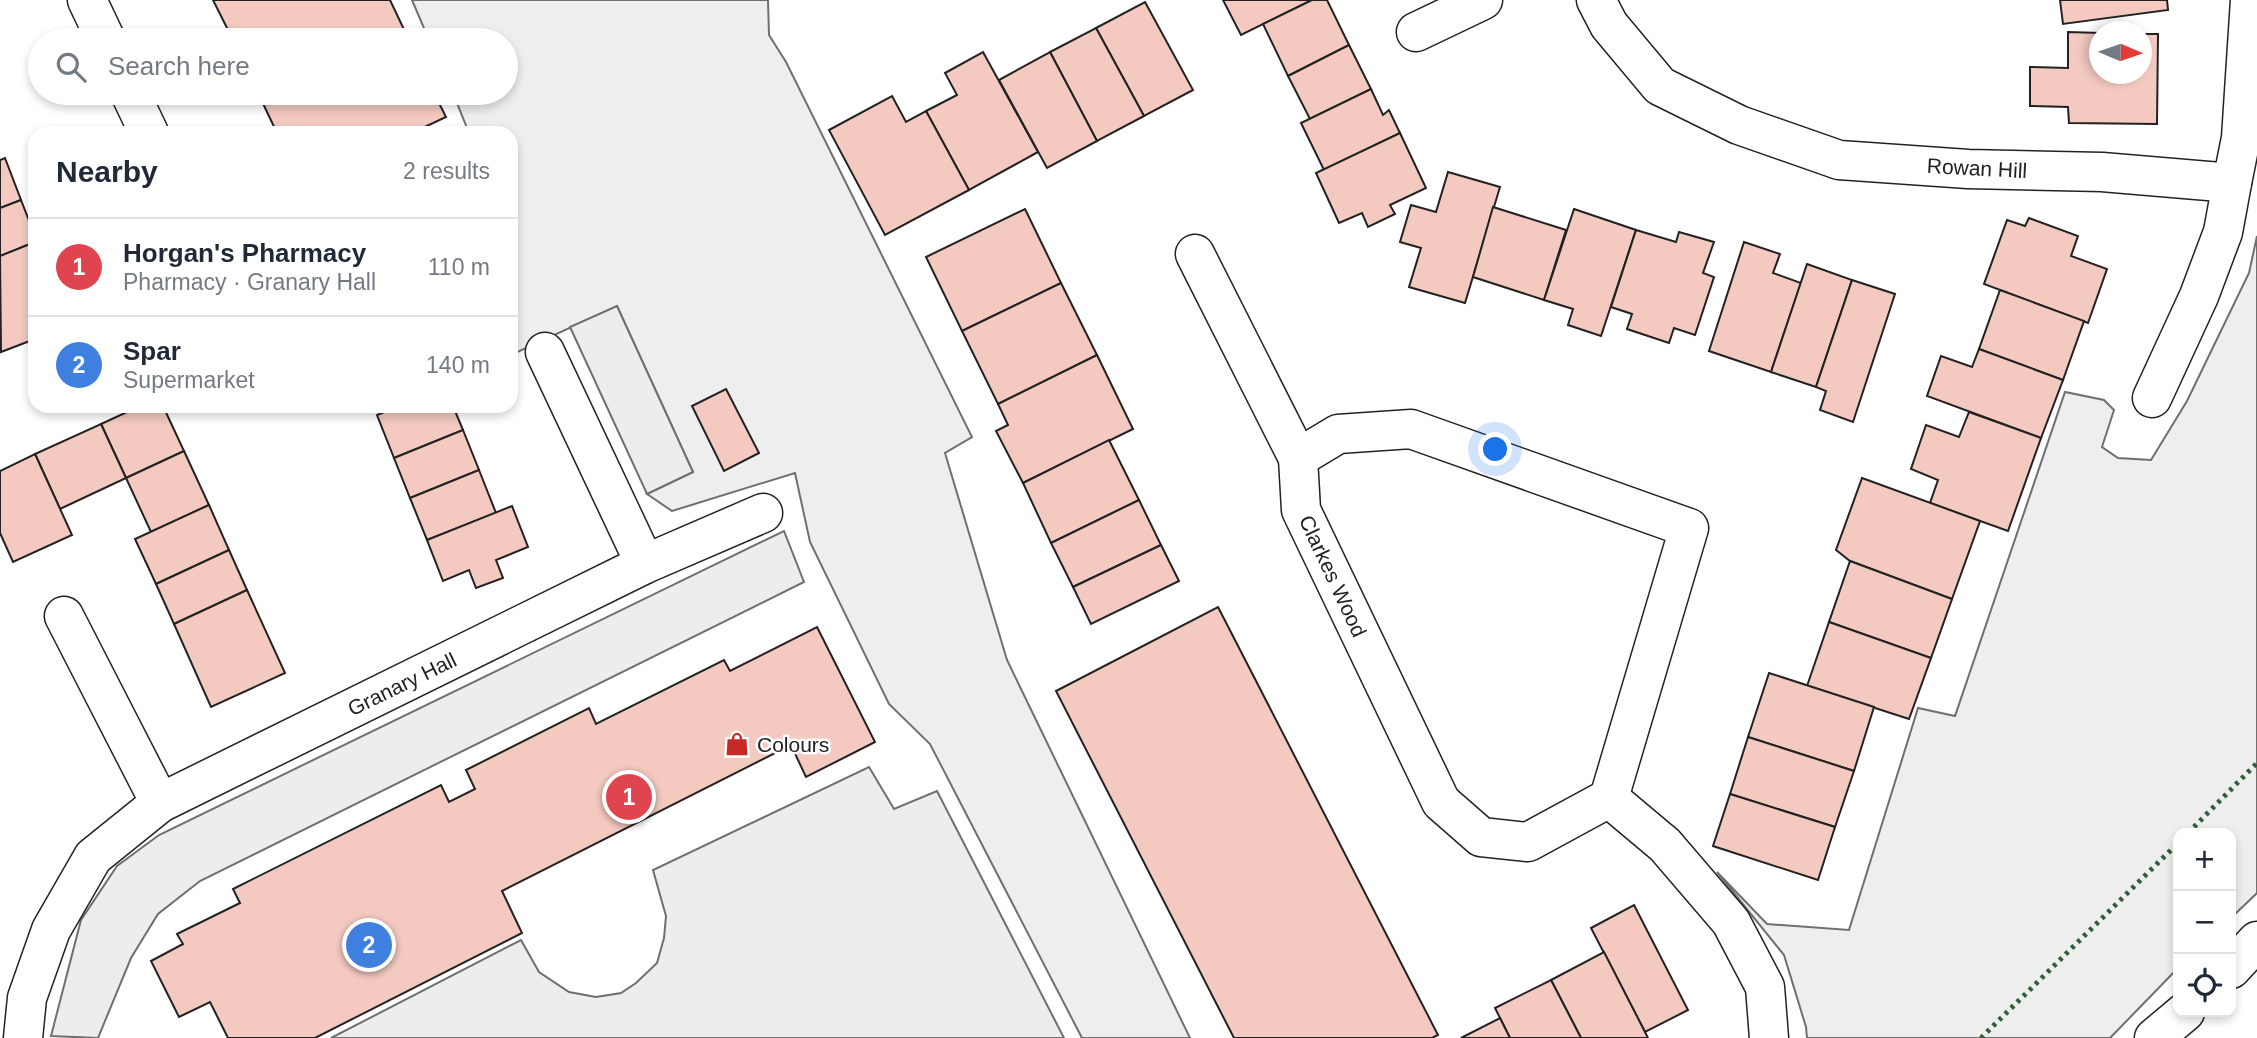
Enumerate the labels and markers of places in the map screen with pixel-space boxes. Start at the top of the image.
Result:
shop icon: Colours [723,730,751,758]
place label: Colours [757,733,829,756]
pin: 1 [606,771,652,823]
pin: 2 [346,919,392,971]

